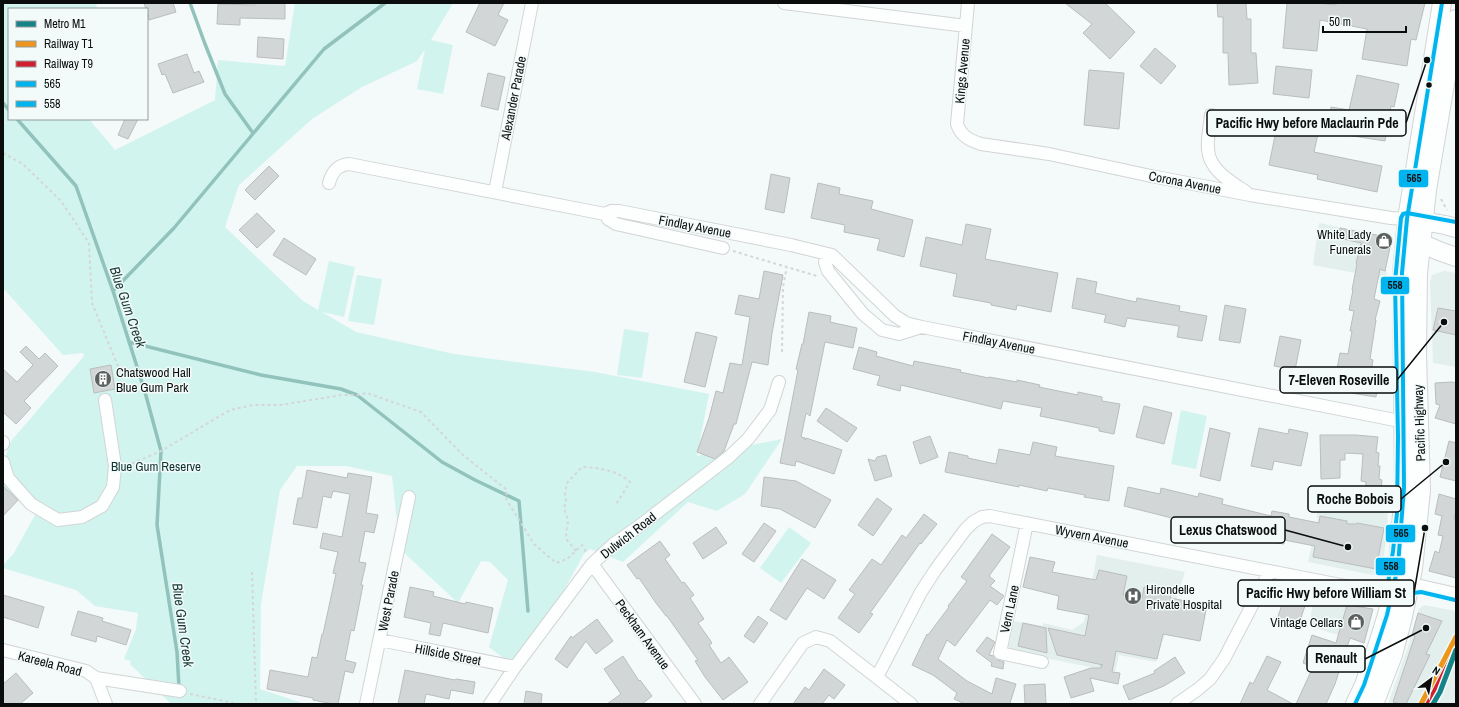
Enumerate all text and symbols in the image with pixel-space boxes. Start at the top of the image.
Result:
legend [8,8,148,120]
scale bar [1323,8,1406,34]
text: 50 m [1329,14,1351,30]
text: Metro M1 [44,16,86,32]
text: Railway T1 [44,36,94,52]
street label: Kings Avenue [951,38,974,104]
street label: Alexander Parade [497,55,530,143]
text: Railway T9 [44,56,93,72]
text: 565 [44,76,61,92]
unlabelled marker [1424,80,1434,90]
text: 558 [44,96,60,112]
callout: Pacific Hwy before Maclaurin Pde [1207,110,1406,136]
text: Pacific Hwy before Maclaurin Pde [1215,114,1399,132]
street label: Corona Avenue [1147,167,1223,198]
line badge: 565 [1398,169,1429,188]
text: 565 [1406,171,1422,185]
street label: Findlay Avenue [657,211,733,242]
place label: White Lady Funerals [1317,226,1372,258]
shop icon: White Lady Funerals [1374,231,1394,251]
water label: Blue Gum Creek [106,264,151,351]
line badge: 558 [1380,276,1410,295]
text: 558 [1387,278,1403,292]
street label: Findlay Avenue [961,327,1037,358]
place label: Chatswood Hall Blue Gum Park [116,364,191,396]
callout: 7-Eleven Roseville [1280,367,1397,393]
building icon: Chatswood Hall Blue Gum Park [93,369,113,389]
text: 7-Eleven Roseville [1289,371,1389,389]
street label: Pacific Highway [1410,384,1429,462]
park label: Blue Gum Reserve [111,458,201,475]
callout: Roche Bobois [1308,486,1401,512]
text: Roche Bobois [1316,490,1394,508]
street label: Dulwich Road [597,508,660,563]
callout: Lexus Chatswood [1171,517,1285,543]
street label: Wyvern Avenue [1054,521,1130,552]
text: Lexus Chatswood [1179,521,1277,539]
line badge: 565 [1385,524,1416,543]
text: 565 [1393,526,1409,540]
line badge: 558 [1375,557,1406,576]
text: 558 [1383,559,1399,573]
street label: West Parade [374,569,403,633]
callout: Pacific Hwy before William St [1238,580,1414,606]
place label: Hirondelle Private Hospital [1146,581,1222,613]
water label: Blue Gum Creek [168,582,198,670]
street label: Vern Lane [996,583,1023,635]
text: Pacific Hwy before William St [1246,584,1406,602]
hospital icon: Hirondelle Private Hospital [1123,586,1143,606]
street label: Peckham Avenue [611,596,674,673]
shop icon: Vintage Cellars [1346,612,1366,632]
place label: Vintage Cellars [1270,614,1343,631]
street label: Hillside Street [413,640,482,669]
callout: Renault [1307,646,1365,672]
street label: Kareela Road [16,647,84,680]
text: Renault [1315,649,1357,667]
north arrow [1411,659,1451,699]
text: N [1430,663,1443,678]

